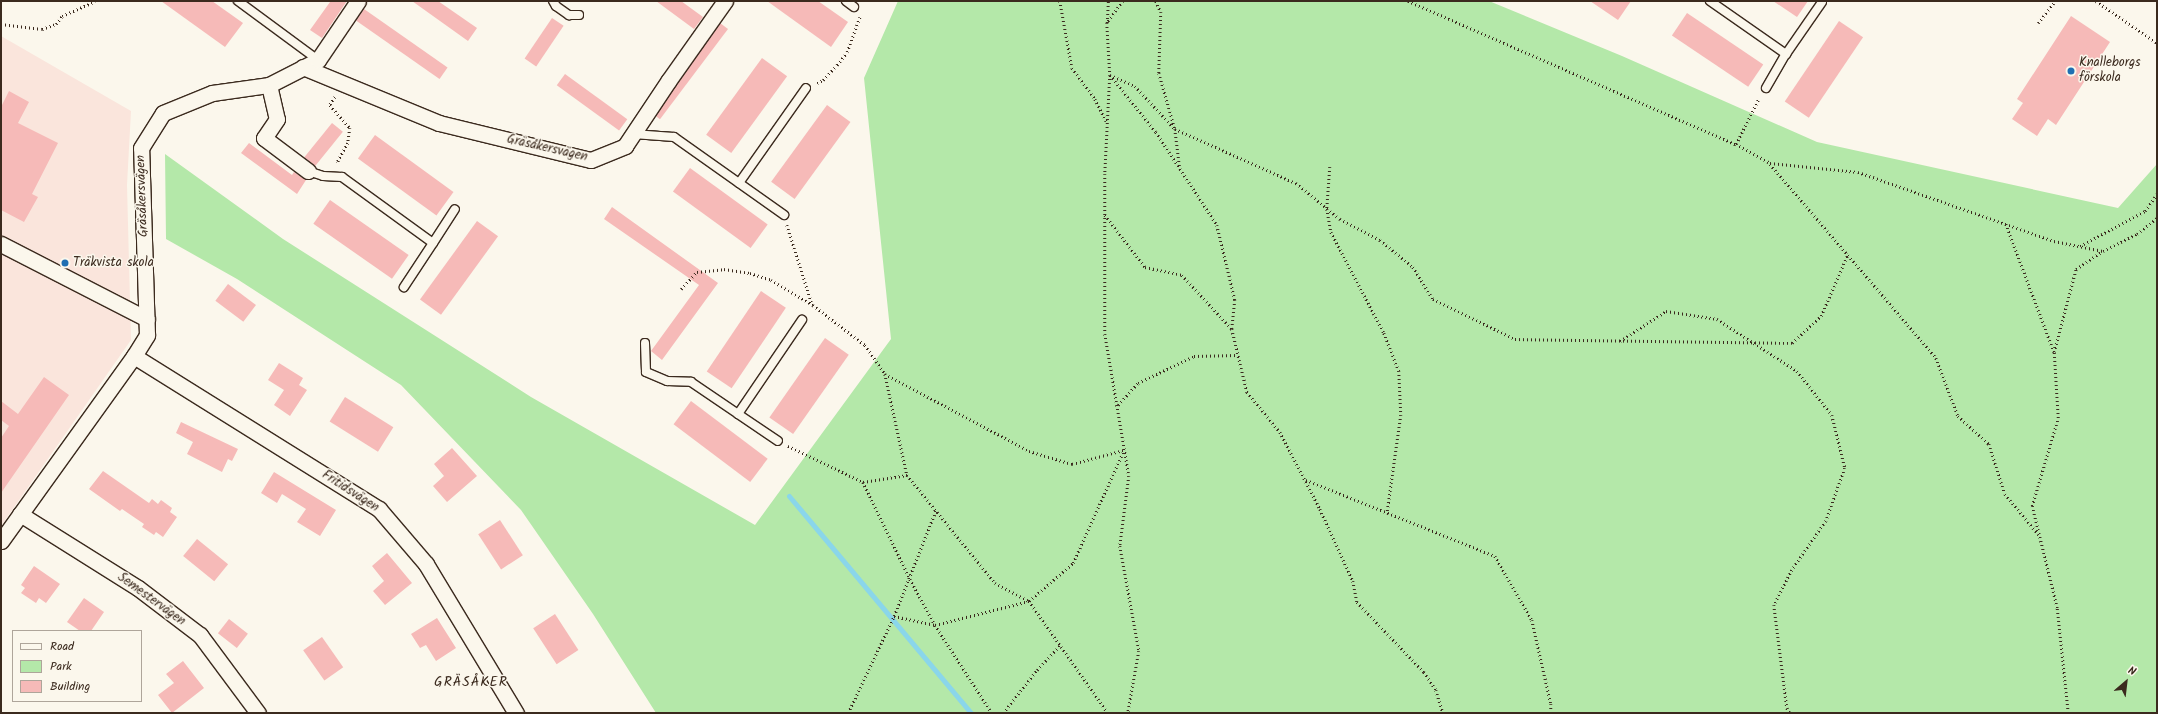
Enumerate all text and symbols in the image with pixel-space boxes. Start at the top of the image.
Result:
place label: Knalleborgs förskola [2079,56,2141,87]
marker: Knalleborgs förskola [2066,66,2076,76]
street label: Gräsåkersvägen [505,132,589,166]
street label: Gräsåkersvägen [134,155,152,237]
place label: Träkvista skola [73,255,154,271]
marker: Träkvista skola [60,258,70,268]
street label: Fritidsvägen [319,468,381,516]
street label: Semestervägen [114,570,188,630]
legend [12,630,142,702]
text: Road [50,637,74,656]
text: Park [50,657,72,676]
north arrow [2106,662,2146,702]
text: N [2124,662,2139,681]
district label: GRÄSÅKER [434,674,508,690]
text: Building [50,677,90,696]

